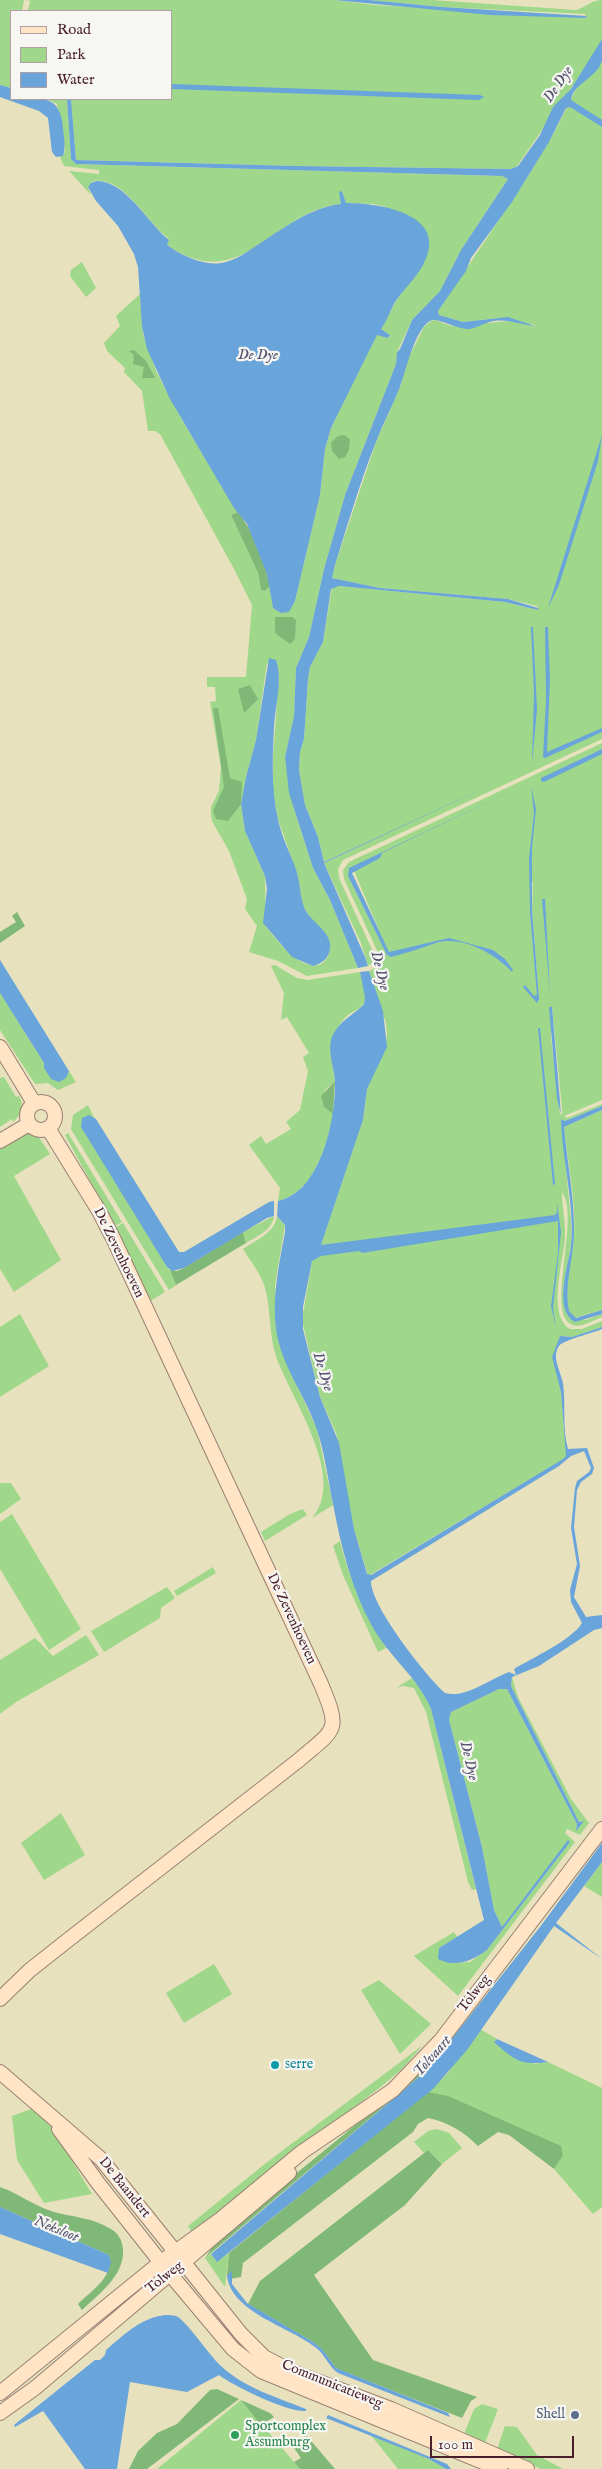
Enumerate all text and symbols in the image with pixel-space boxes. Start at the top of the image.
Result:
legend [10,10,172,100]
text: Road [57,20,91,39]
text: Park [57,45,86,64]
water label: De Dye [540,63,578,107]
text: Water [57,70,94,89]
water label: De Dye [238,347,278,365]
water label: De Dye [365,949,393,993]
street label: De Zevenhoeven [89,1205,147,1301]
water label: De Dye [308,1350,336,1394]
street label: De Zevenhoeven [263,1571,319,1667]
water label: De Dye [455,1740,481,1782]
street label: Tolweg [455,1972,495,2016]
water label: Tolvaart [410,2032,456,2082]
place label: serre [285,2057,313,2073]
marker: serre [269,2059,281,2071]
street label: De Baandert [94,2154,154,2222]
water label: Neksloot [31,2213,81,2247]
street label: Tolweg [143,2258,187,2298]
street label: Communicatieweg [279,2357,385,2413]
place label: Shell [536,2407,565,2423]
marker: Shell [569,2409,581,2421]
place label: Sportcomplex Assumburg [245,2419,326,2452]
scale bar [432,2426,576,2458]
marker: Sportcomplex Assumburg [229,2429,241,2441]
text: 100 m [438,2435,473,2454]

